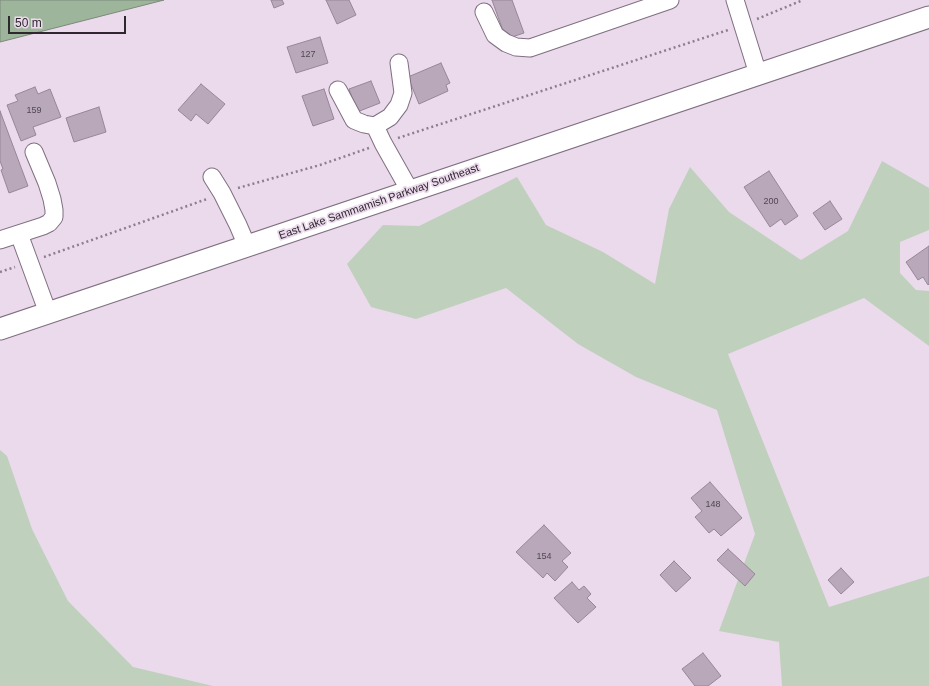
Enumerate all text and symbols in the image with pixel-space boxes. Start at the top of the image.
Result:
scale bar [10,8,128,34]
text: 50 m [15,16,42,30]
house number: 127 [300,50,316,60]
house number: 159 [26,106,42,116]
street label: East Lake Sammamish Parkway Southeast [277,161,481,243]
house number: 200 [763,197,779,207]
house number: 148 [705,500,721,510]
house number: 154 [536,552,552,562]

